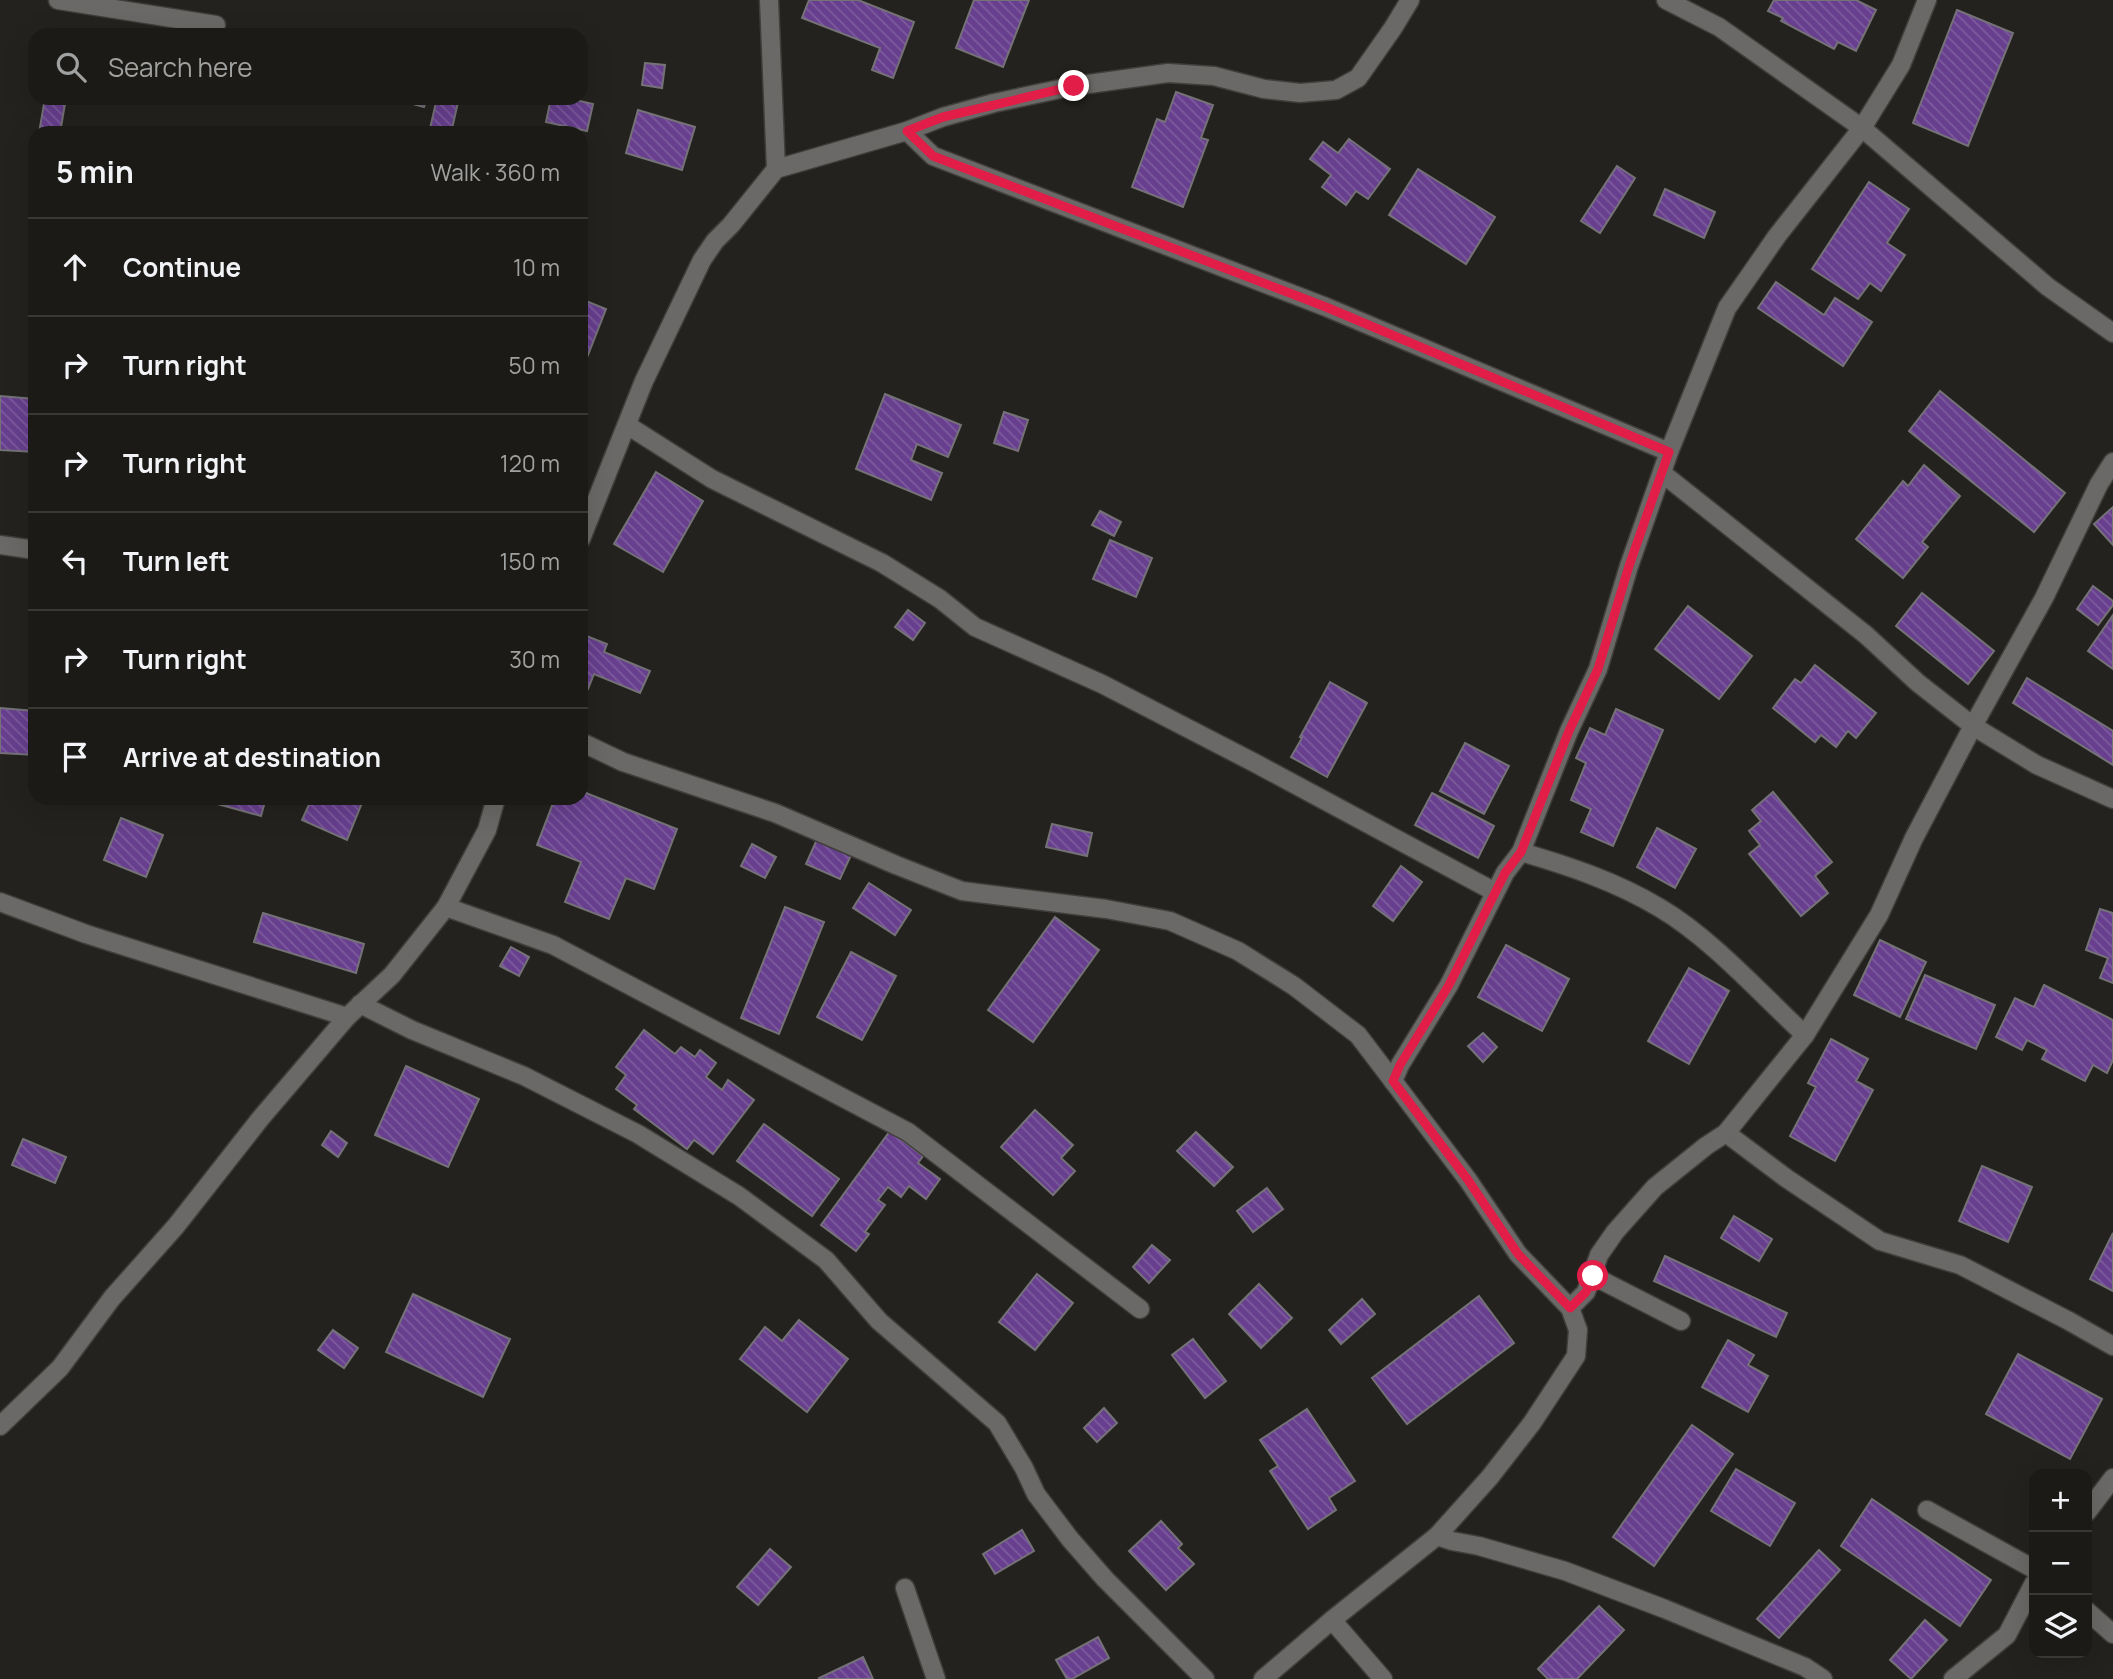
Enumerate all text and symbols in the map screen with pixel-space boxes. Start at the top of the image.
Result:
search box [28,28,588,105]
icon: search [52,48,90,86]
text: Search here [108,49,253,85]
route end [1058,70,1089,101]
text: 5 min [56,151,134,192]
text: Walk · 360 m [430,156,560,188]
icon: ahead [56,248,94,286]
text: Continue [123,249,241,285]
text: 10 m [513,251,560,283]
icon: right [56,346,94,384]
text: Turn right [123,347,247,383]
text: 50 m [509,349,560,381]
icon: right [56,444,94,482]
text: Turn right [123,445,247,481]
text: 120 m [500,447,560,479]
icon: left [56,542,94,580]
text: Turn left [123,543,230,579]
text: 150 m [500,545,560,577]
icon: right [56,640,94,678]
text: Turn right [123,641,247,677]
text: 30 m [509,643,560,675]
icon: arrive [56,738,94,776]
text: Arrive at destination [123,739,381,775]
route start [1577,1260,1608,1291]
map controls [2029,1469,2092,1658]
button: + [2029,1469,2092,1532]
button: − [2029,1532,2092,1595]
button: layers [2029,1595,2092,1658]

